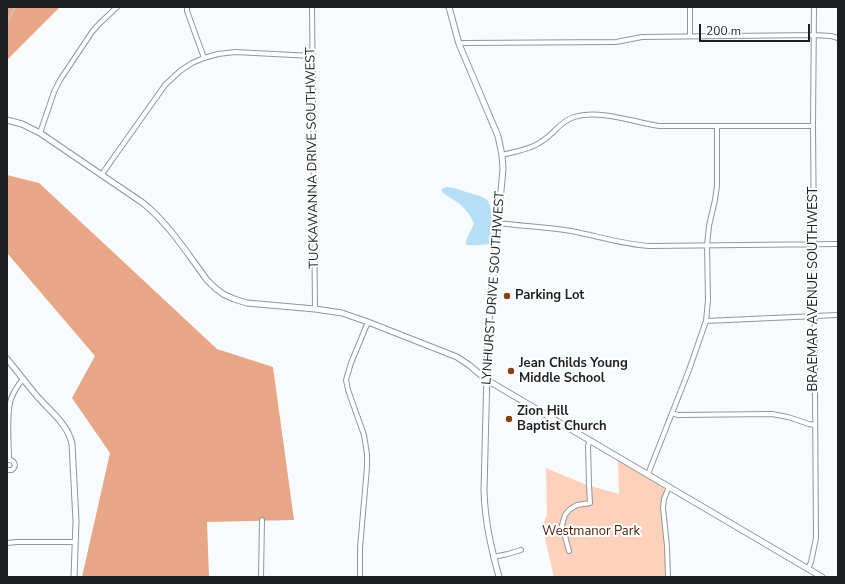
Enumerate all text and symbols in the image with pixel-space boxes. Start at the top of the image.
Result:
scale bar [701,16,812,42]
text: 200 m [706,23,741,39]
street label: TUCKAWANNA DRIVE SOUTHWEST [303,47,323,269]
street label: BRAEMAR AVENUE SOUTHWEST [806,187,822,391]
street label: LYNHURST DRIVE SOUTHWEST [479,191,509,385]
place label: Parking Lot [515,288,584,304]
marker: Parking Lot [502,291,512,301]
place label: Jean Childs Young Middle School [519,356,628,387]
marker: Jean Childs Young Middle School [506,366,516,376]
place label: Zion Hill Baptist Church [517,404,607,435]
marker: Zion Hill Baptist Church [504,414,514,424]
park label: Westmanor Park [542,524,640,540]

